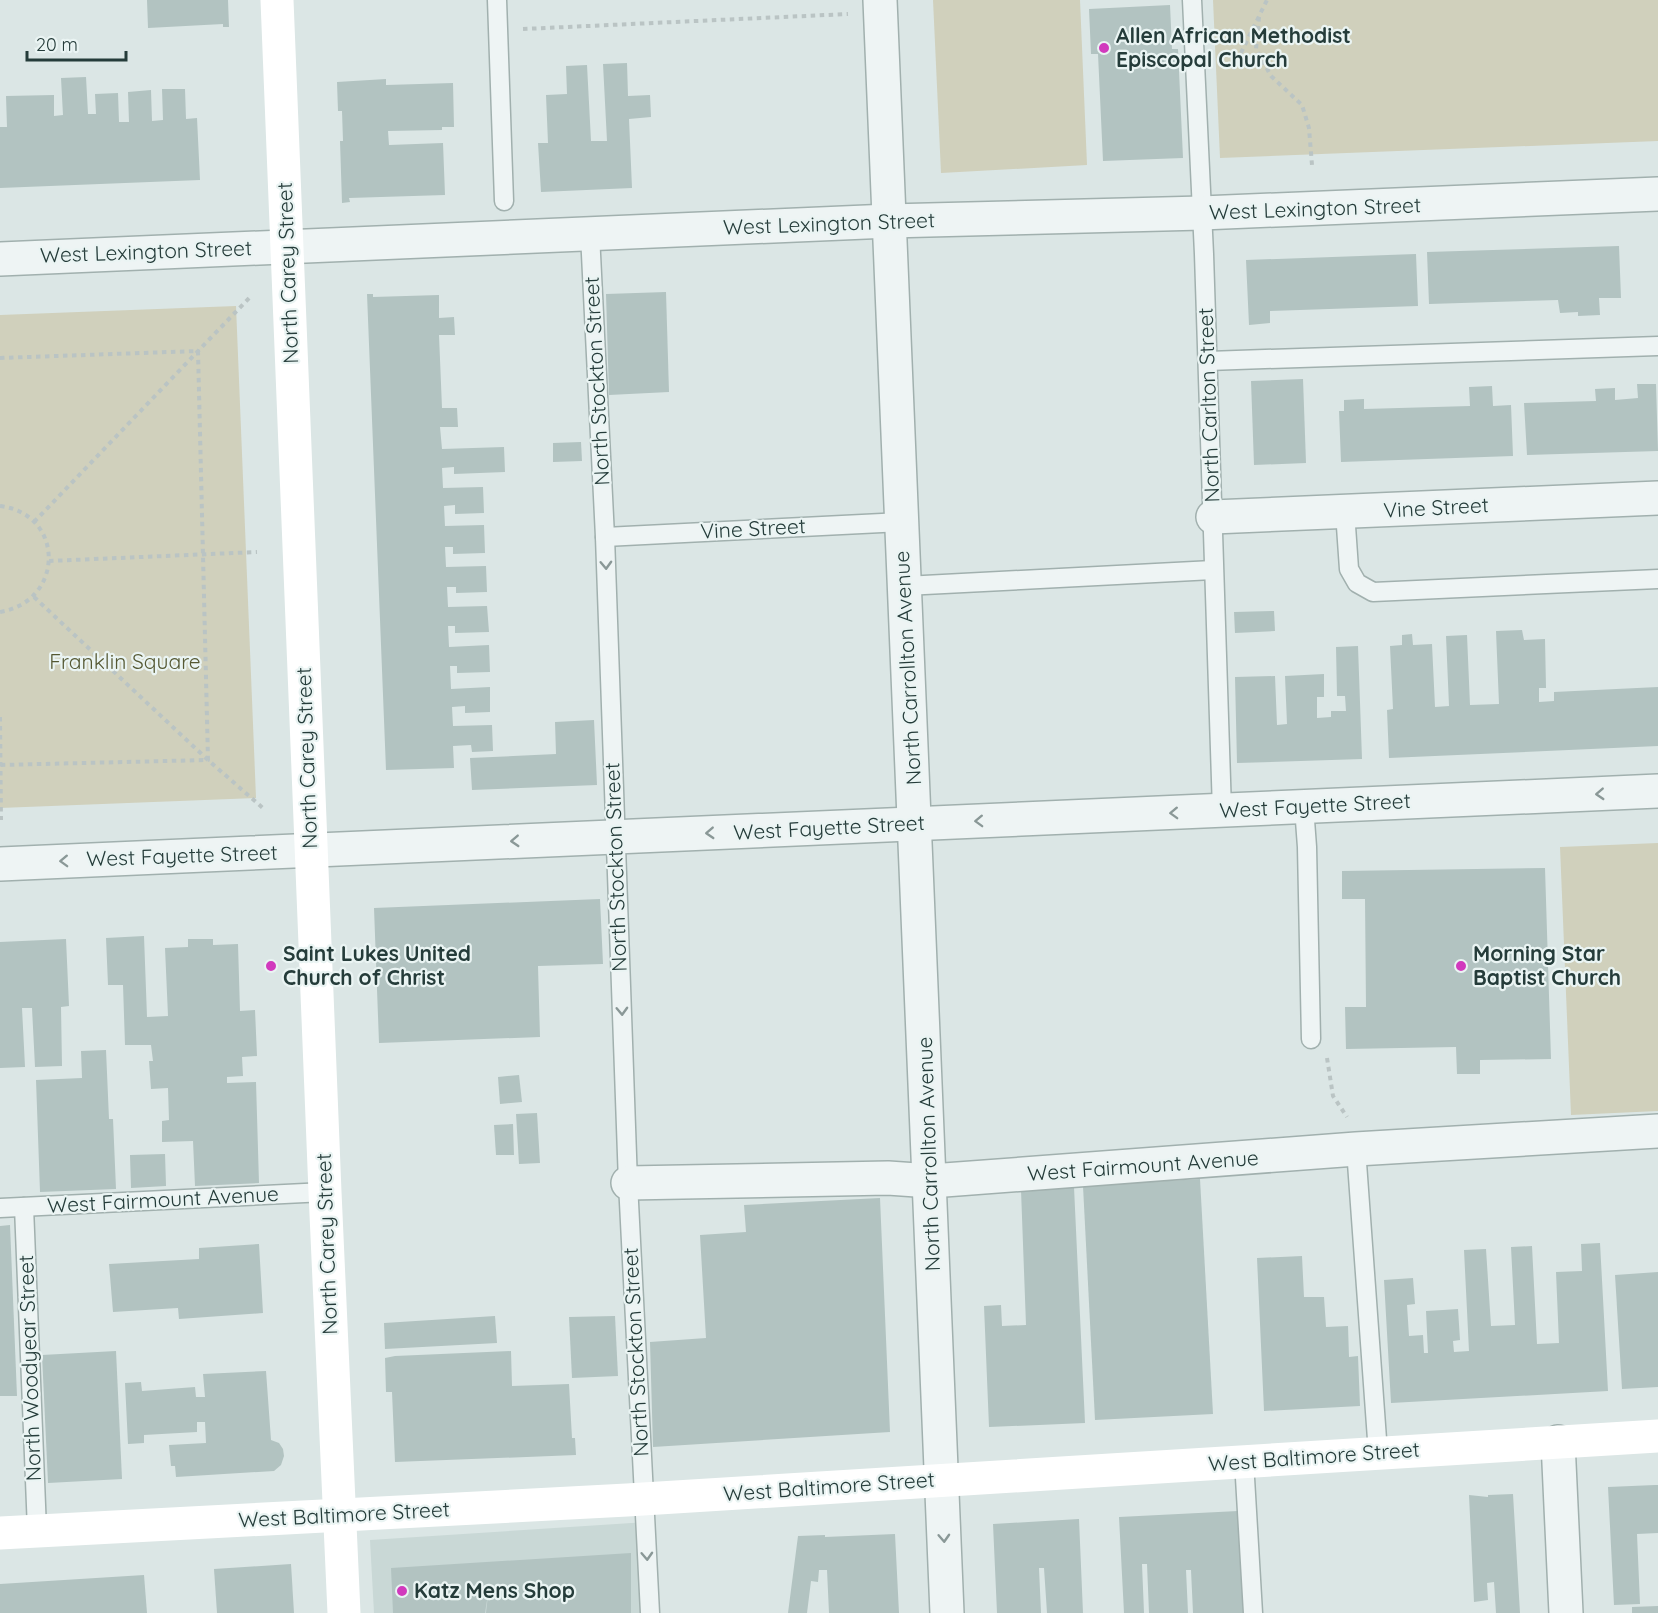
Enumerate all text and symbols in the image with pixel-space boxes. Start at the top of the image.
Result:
place label: Allen African Methodist Episcopal Church [1116,22,1351,72]
scale bar [27,24,126,62]
text: 20 m [36,33,78,56]
marker: Allen African Methodist Episcopal Church [1097,41,1111,55]
street label: North Carey Street [271,182,303,364]
street label: West Lexington Street [1208,191,1421,225]
street label: West Lexington Street [722,206,935,240]
street label: West Lexington Street [39,234,252,268]
street label: North Stockton Street [578,276,614,486]
street label: North Carlton Street [1192,307,1224,503]
street label: Vine Street [1383,491,1489,523]
street label: Vine Street [700,512,806,544]
street label: North Carrollton Avenue [888,550,926,786]
one-way arrow [600,560,612,569]
park label: Franklin Square [49,648,201,674]
street label: North Carey Street [290,667,322,849]
street label: North Stockton Street [598,762,632,972]
street label: West Fayette Street [1219,787,1411,823]
one-way arrow [1595,787,1604,800]
one-way arrow [1169,806,1178,819]
street label: West Fayette Street [733,809,925,845]
one-way arrow [975,815,984,827]
one-way arrow [705,826,714,839]
one-way arrow [510,835,519,848]
street label: West Fayette Street [86,839,278,871]
one-way arrow [59,854,68,867]
place label: Saint Lukes United Church of Christ [283,940,471,990]
place label: Morning Star Baptist Church [1473,940,1621,990]
marker: Saint Lukes United Church of Christ [264,959,278,973]
marker: Morning Star Baptist Church [1454,959,1468,973]
one-way arrow [615,1007,628,1016]
street label: North Carrollton Avenue [911,1036,945,1272]
street label: West Fairmount Avenue [1026,1144,1260,1186]
street label: North Carey Street [310,1153,342,1335]
street label: West Fairmount Avenue [46,1180,279,1218]
street label: North Stockton Street [617,1247,653,1457]
street label: North Woodyear Street [12,1254,46,1482]
street label: West Baltimore Street [1207,1436,1420,1476]
street label: West Baltimore Street [722,1466,935,1506]
street label: West Baltimore Street [238,1495,450,1533]
one-way arrow [937,1534,950,1543]
one-way arrow [640,1552,653,1561]
place label: Katz Mens Shop [414,1577,575,1603]
marker: Katz Mens Shop [395,1584,409,1598]

